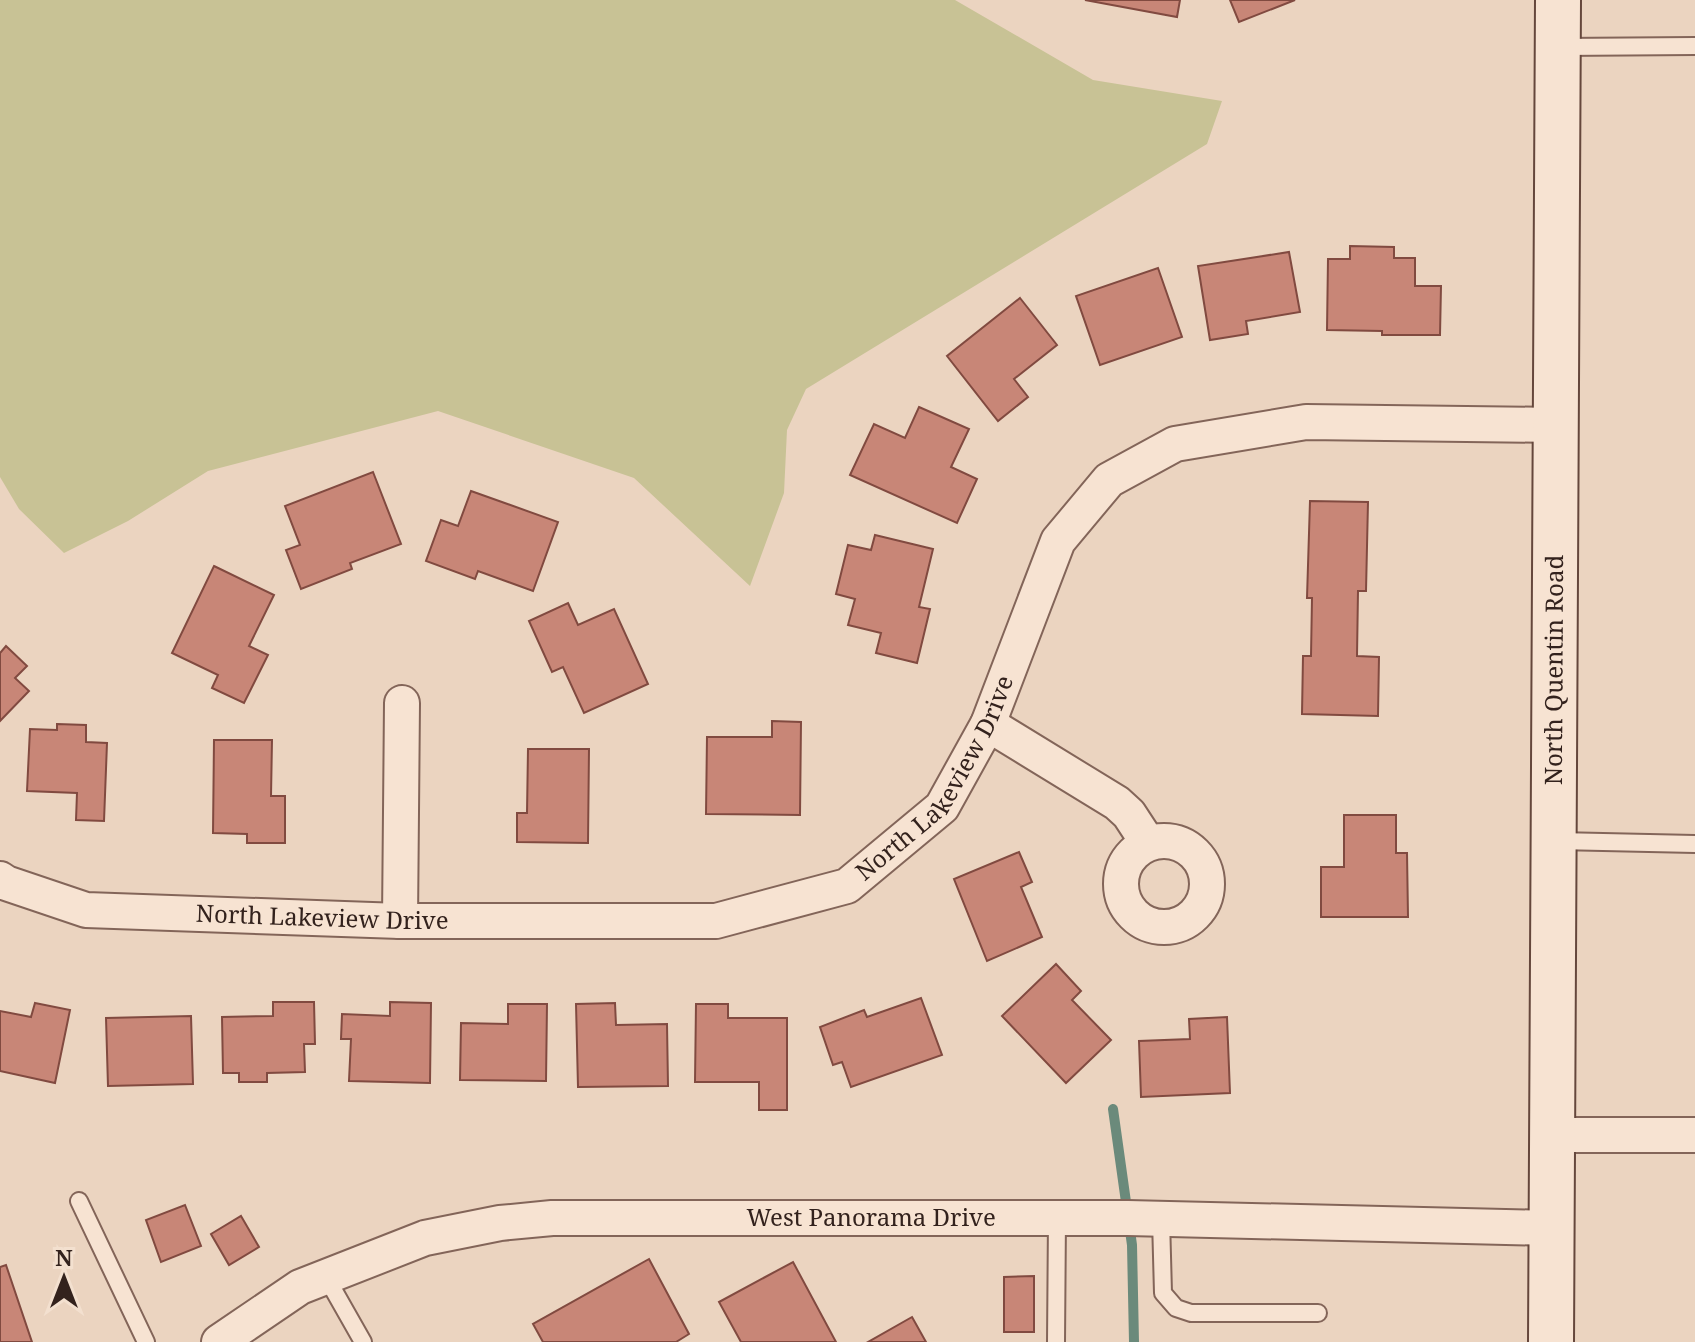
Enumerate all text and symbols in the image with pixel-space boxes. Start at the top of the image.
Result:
street label: North Quentin Road [1536,554,1570,785]
street label: North Lakeview Drive [848,670,1020,887]
street label: North Lakeview Drive [195,896,449,936]
street label: West Panorama Drive [746,1200,996,1233]
north arrow [24,1238,104,1318]
text: N [55,1242,73,1272]

